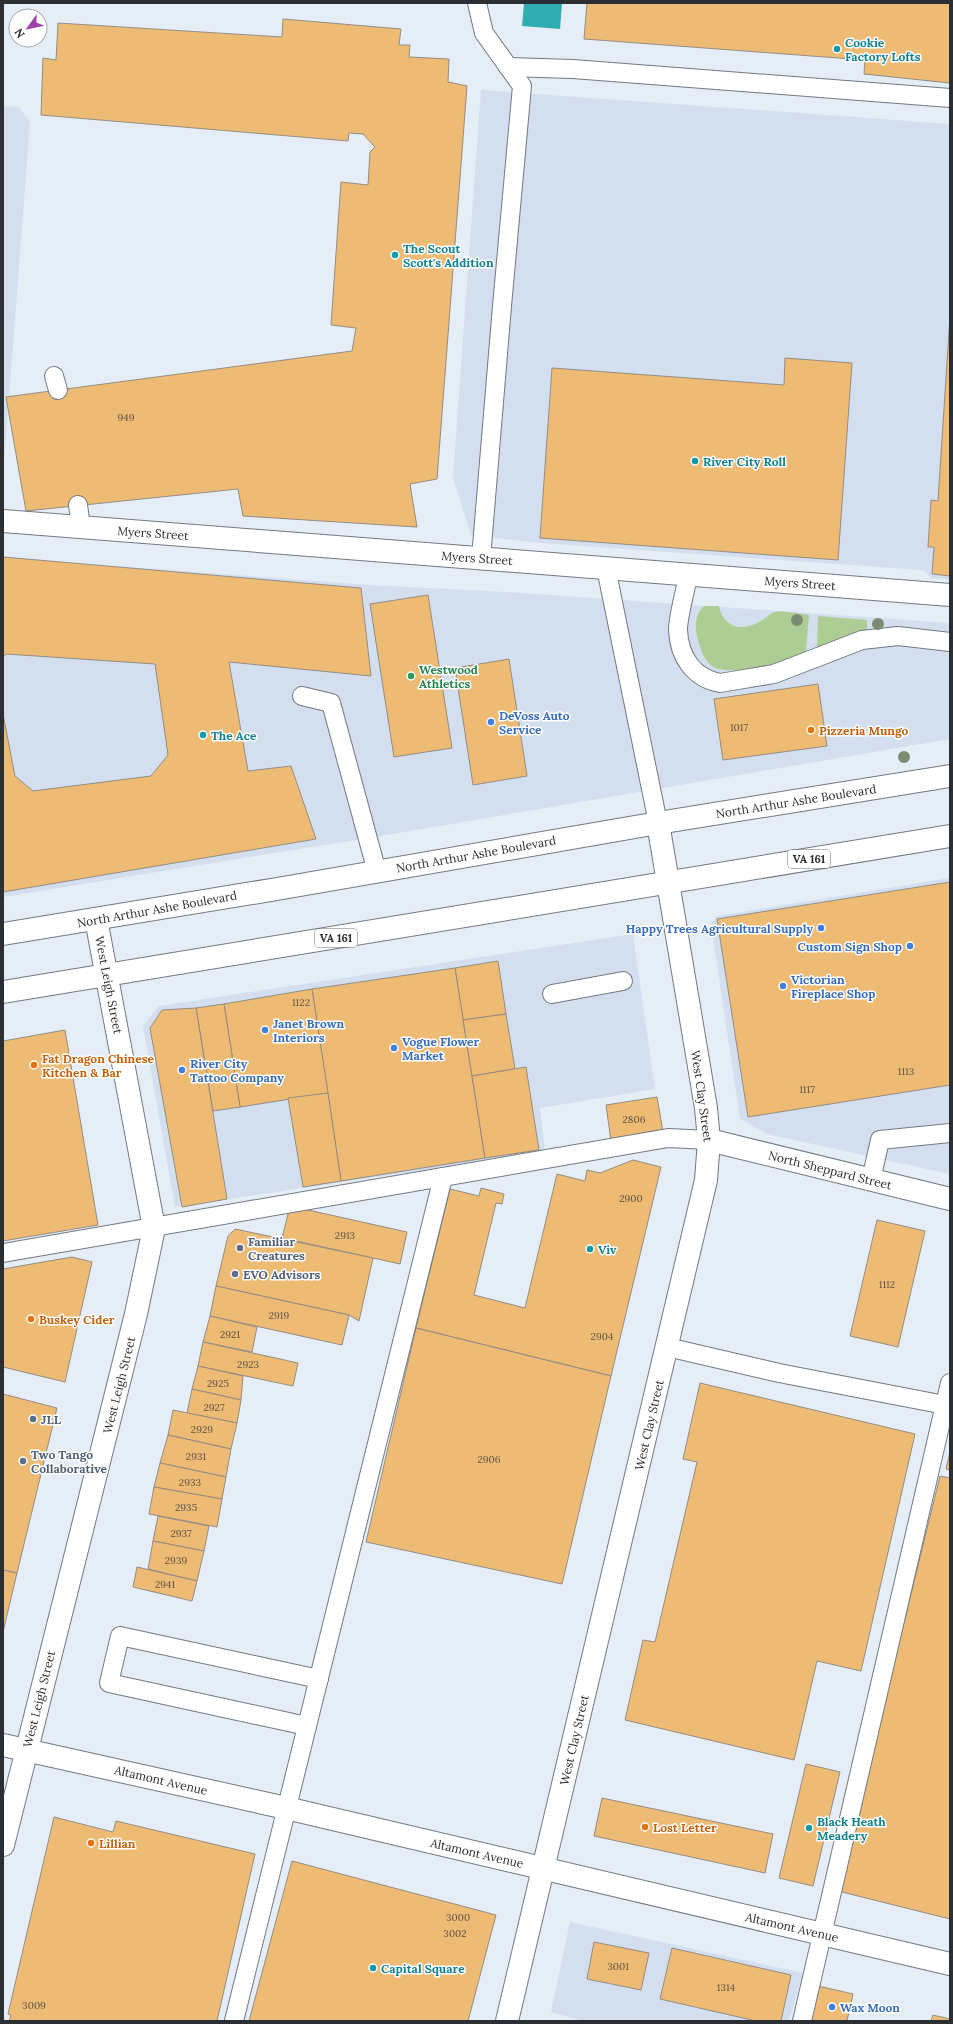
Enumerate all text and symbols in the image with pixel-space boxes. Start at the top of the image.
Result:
north arrow [8,8,48,48]
text: N [11,26,28,41]
place label: Cookie Factory Lofts [845,35,921,64]
marker: Cookie Factory Lofts [832,44,842,54]
place label: The Scout Scott's Addition [403,241,494,270]
marker: The Scout Scott's Addition [390,250,400,260]
house number: 949 [118,411,135,424]
place label: River City Roll [703,454,786,469]
marker: River City Roll [690,456,700,466]
street label: Myers Street [117,523,190,543]
street label: Myers Street [441,548,514,568]
street label: Myers Street [764,573,837,593]
place label: Westwood Athletics [419,662,478,691]
marker: Westwood Athletics [406,671,416,681]
place label: DeVoss Auto Service [499,708,570,737]
marker: DeVoss Auto Service [486,717,496,727]
house number: 1017 [730,721,748,734]
place label: Pizzeria Mungo [819,723,909,738]
marker: Pizzeria Mungo [806,725,816,735]
place label: The Ace [211,728,257,743]
marker: The Ace [198,730,208,740]
street label: North Arthur Ashe Boulevard [715,781,877,821]
street label: North Arthur Ashe Boulevard [395,833,557,875]
road number: VA 161 [788,850,830,868]
street label: North Arthur Ashe Boulevard [76,888,238,930]
place label: Happy Trees Agricultural Supply [626,921,813,936]
marker: Happy Trees Agricultural Supply [816,923,826,933]
road number: VA 161 [315,929,357,947]
street label: West Leigh Street [92,935,126,1036]
place label: Custom Sign Shop [798,939,902,954]
marker: Custom Sign Shop [905,941,915,951]
place label: Victorian Fireplace Shop [791,972,875,1001]
marker: Victorian Fireplace Shop [778,981,788,991]
house number: 1122 [292,996,310,1009]
place label: Janet Brown Interiors [273,1016,344,1045]
marker: Janet Brown Interiors [260,1025,270,1035]
place label: Vogue Flower Market [402,1034,479,1063]
marker: Vogue Flower Market [389,1043,399,1053]
street label: West Clay Street [688,1049,716,1143]
place label: Fat Dragon Chinese Kitchen & Bar [42,1051,155,1080]
place label: River City Tattoo Company [190,1056,284,1085]
marker: Fat Dragon Chinese Kitchen & Bar [29,1060,39,1070]
marker: River City Tattoo Company [177,1065,187,1075]
house number: 1113 [898,1065,915,1078]
house number: 1117 [799,1083,815,1096]
house number: 2806 [623,1113,646,1126]
street label: North Sheppard Street [767,1147,894,1193]
house number: 2900 [619,1192,643,1205]
house number: 2913 [335,1229,356,1242]
place label: Familiar Creatures [248,1234,305,1263]
place label: Viv [598,1242,617,1257]
marker: Familiar Creatures [235,1243,245,1253]
marker: Viv [585,1244,595,1254]
place label: EVO Advisors [243,1267,321,1282]
marker: EVO Advisors [230,1269,240,1279]
house number: 1112 [879,1278,895,1291]
house number: 2919 [269,1309,290,1322]
place label: Buskey Cider [39,1312,115,1327]
marker: Buskey Cider [26,1314,36,1324]
house number: 2921 [220,1328,240,1341]
house number: 2904 [591,1330,614,1343]
street label: West Leigh Street [100,1335,138,1435]
house number: 2923 [237,1358,259,1371]
house number: 2925 [207,1377,229,1390]
street label: West Clay Street [631,1378,667,1472]
house number: 2927 [203,1401,225,1414]
place label: JLL [41,1412,62,1427]
marker: JLL [28,1414,38,1424]
house number: 2929 [191,1423,213,1436]
place label: Two Tango Collaborative [31,1447,107,1476]
house number: 2931 [186,1450,207,1463]
house number: 2906 [477,1453,501,1466]
marker: Two Tango Collaborative [18,1456,28,1466]
house number: 2933 [179,1476,202,1489]
house number: 2935 [175,1501,197,1514]
house number: 2937 [170,1527,192,1540]
house number: 2939 [165,1554,187,1567]
house number: 2941 [155,1578,175,1591]
street label: West Leigh Street [20,1649,58,1749]
street label: West Clay Street [556,1693,592,1787]
street label: Altamont Avenue [112,1762,209,1798]
place label: Black Heath Meadery [817,1814,886,1843]
place label: Lost Letter [653,1820,717,1835]
marker: Lost Letter [640,1822,650,1832]
marker: Black Heath Meadery [804,1823,814,1833]
street label: Altamont Avenue [428,1835,525,1871]
place label: Lillian [99,1836,136,1851]
marker: Lillian [86,1838,96,1848]
street label: Altamont Avenue [743,1909,840,1945]
house number: 3000 [446,1911,470,1924]
house number: 3002 [443,1927,467,1940]
house number: 3001 [607,1960,629,1973]
place label: Capital Square [381,1961,465,1976]
marker: Capital Square [368,1963,378,1973]
house number: 1314 [717,1981,736,1994]
house number: 3009 [22,1999,46,2012]
place label: Wax Moon [840,2000,900,2015]
marker: Wax Moon [827,2002,837,2012]

